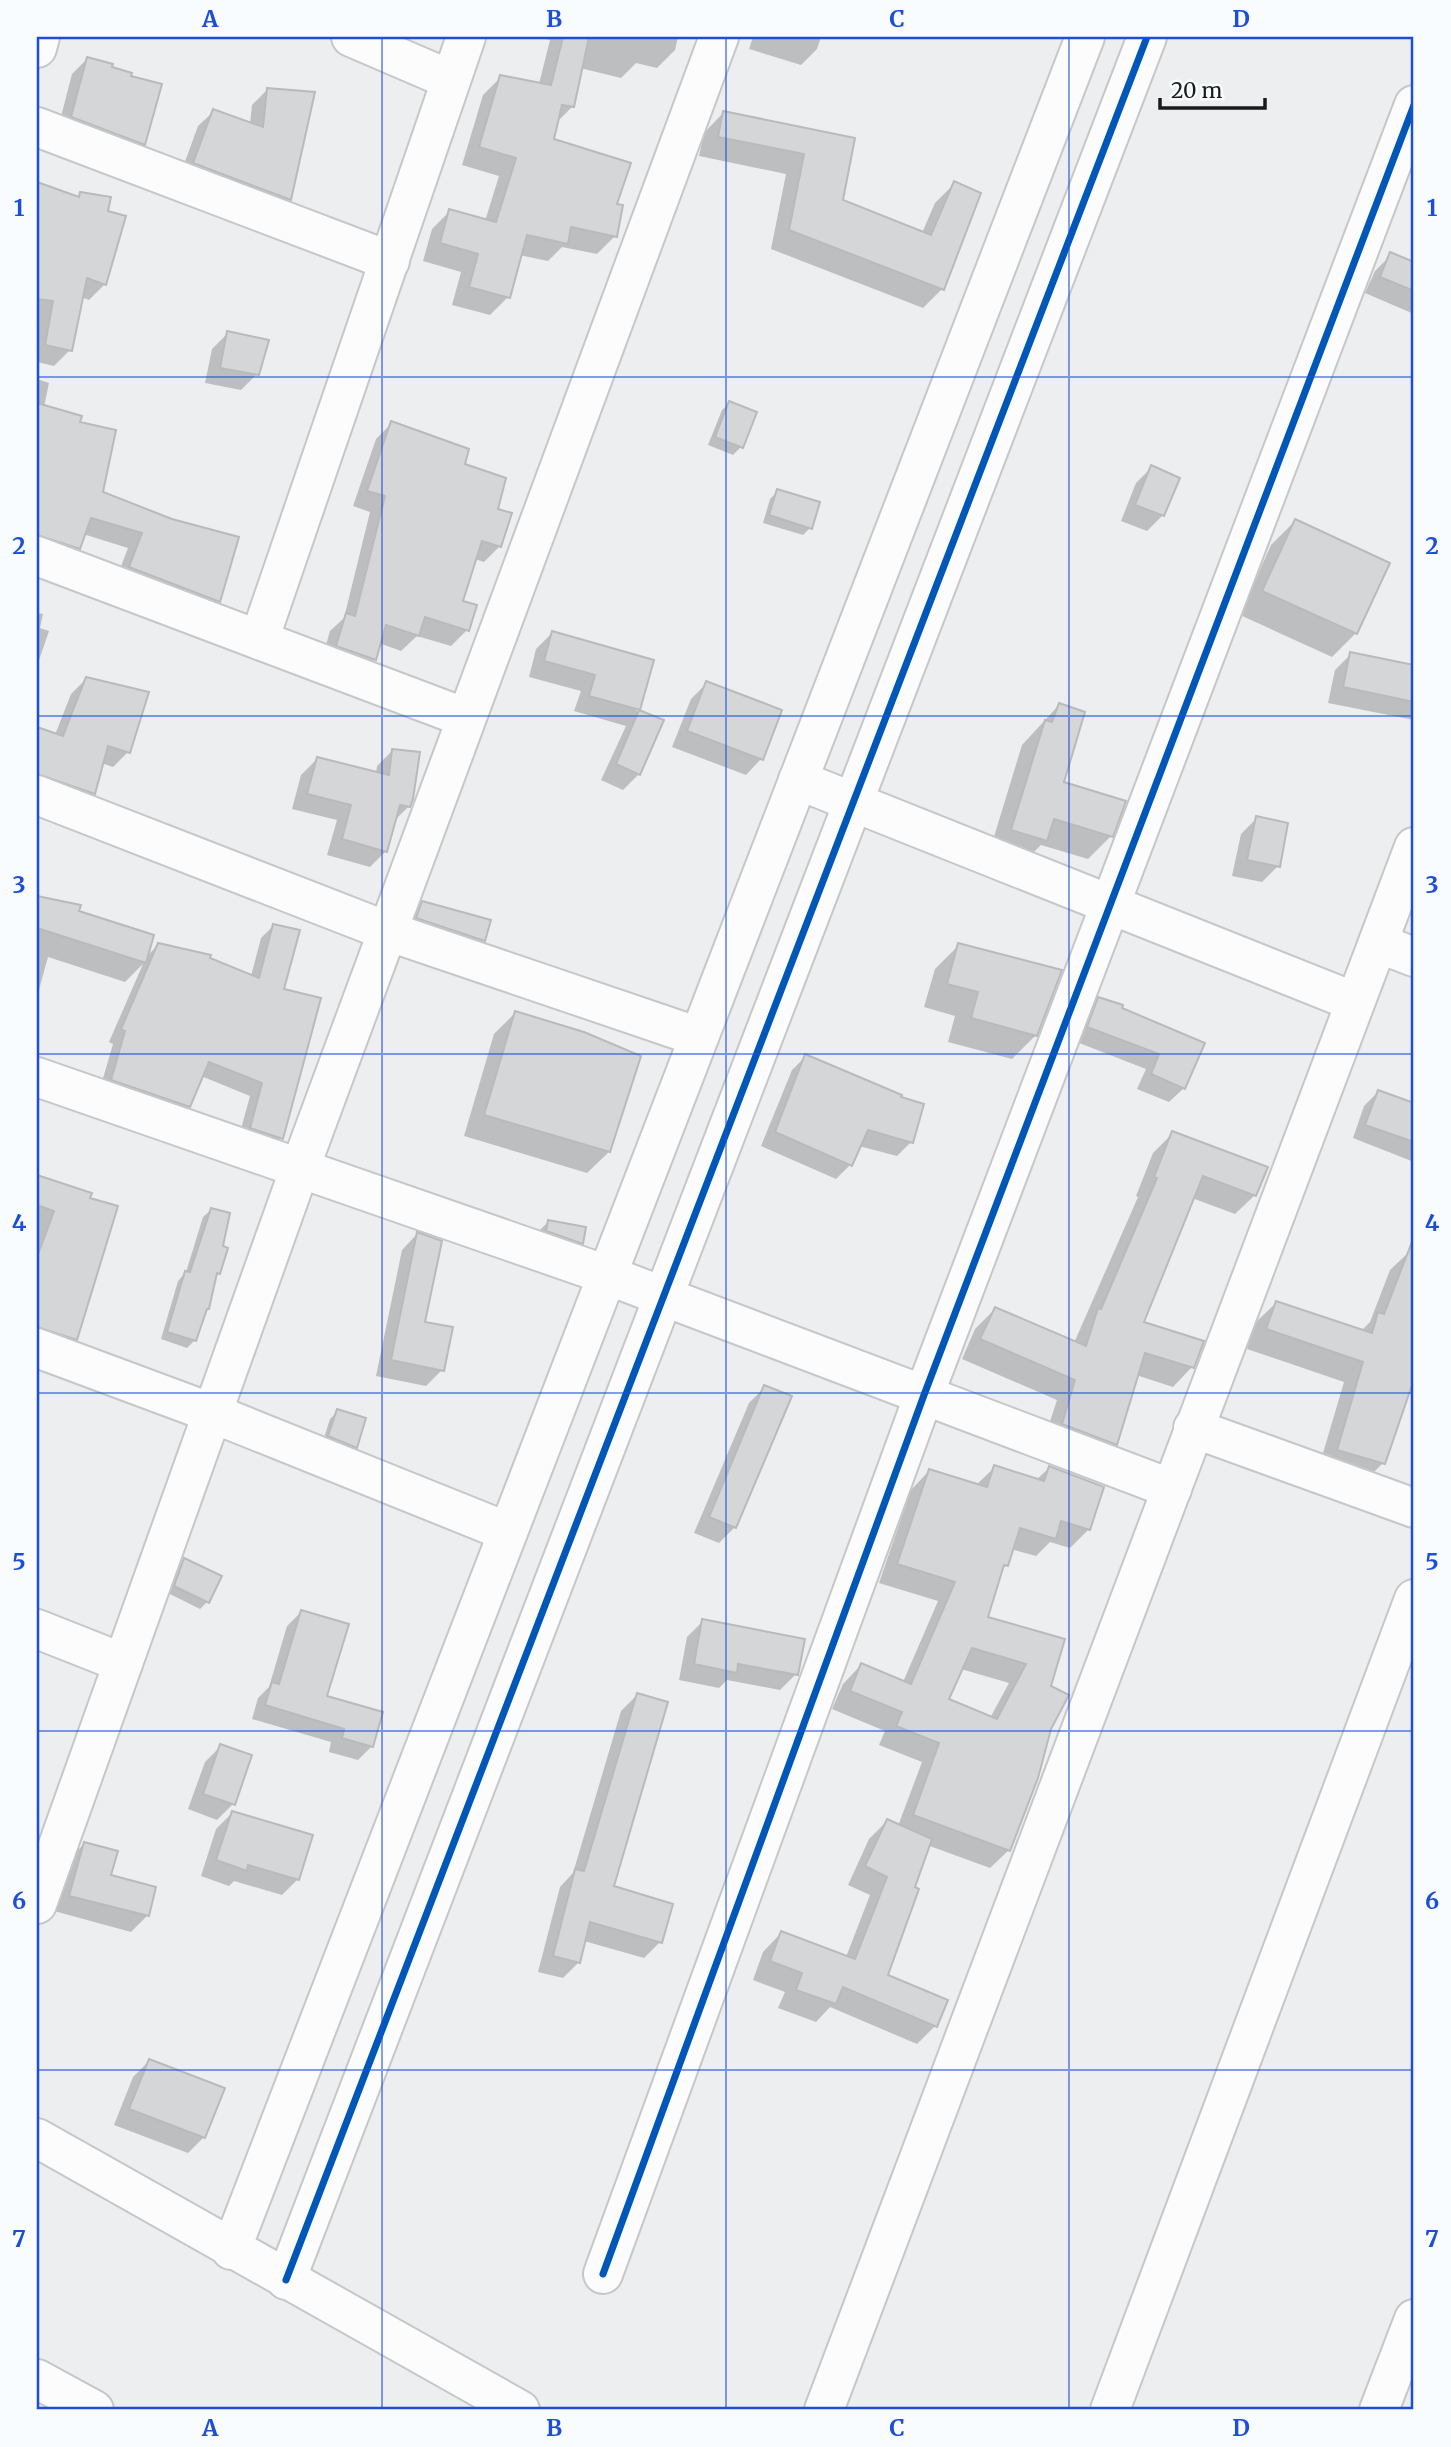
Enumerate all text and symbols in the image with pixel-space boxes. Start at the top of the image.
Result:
text: A [201,4,219,33]
text: B [546,4,562,33]
text: C [889,4,905,33]
text: D [1232,4,1250,33]
scale bar [1160,66,1266,110]
text: 20 m [1171,77,1223,104]
text: 1 [14,193,25,222]
text: 1 [1427,193,1438,222]
text: 2 [12,531,26,560]
text: 2 [1425,531,1439,560]
text: 3 [12,870,26,899]
text: 3 [1425,870,1439,899]
text: 4 [12,1208,27,1237]
text: 4 [1425,1208,1440,1237]
text: 5 [12,1547,26,1576]
text: 5 [1425,1547,1439,1576]
text: 6 [12,1886,26,1915]
text: 6 [1425,1886,1439,1915]
text: 7 [12,2224,26,2253]
text: 7 [1425,2224,1439,2253]
text: A [201,2413,219,2442]
text: B [546,2413,562,2442]
text: C [889,2413,905,2442]
text: D [1232,2413,1250,2442]

